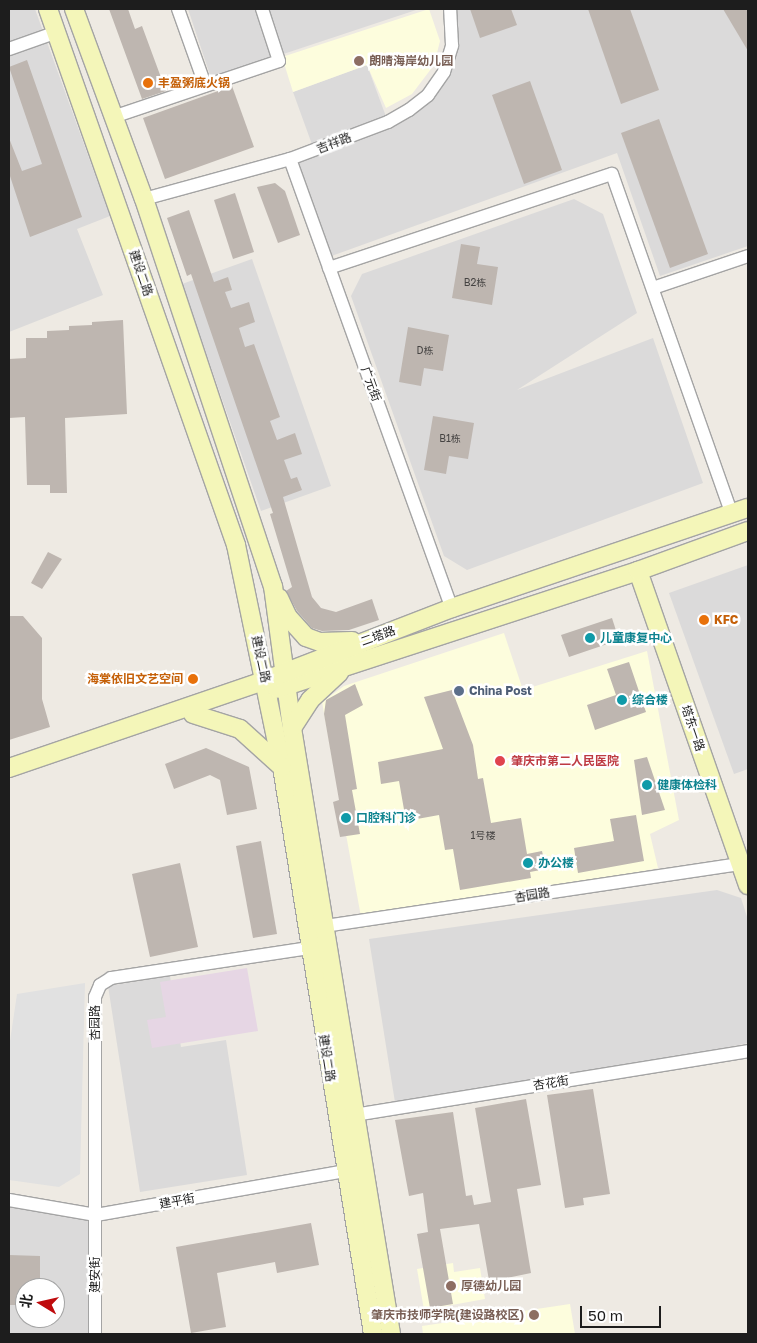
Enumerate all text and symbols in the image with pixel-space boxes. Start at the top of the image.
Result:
place label: 朗晴海岸幼儿园 [369,54,453,68]
marker: 朗晴海岸幼儿园 [353,55,365,67]
place label: 丰盈粥底火锅 [158,76,230,90]
marker: 丰盈粥底火锅 [142,77,154,89]
street label: 吉祥路 [315,130,353,156]
street label: 建设二路 [126,248,156,298]
house number: B2栋 [464,277,486,289]
house number: D栋 [417,345,433,357]
street label: 广元街 [358,365,384,403]
house number: B1栋 [439,433,461,445]
place label: KFC [714,613,738,627]
marker: KFC [698,614,710,626]
street label: 二塔路 [359,623,397,649]
place label: 儿童康复中心 [600,631,672,645]
marker: 儿童康复中心 [584,632,596,644]
street label: 建设二路 [249,634,273,684]
place label: 海棠依旧文艺空间 [87,672,183,686]
marker: 海棠依旧文艺空间 [187,673,199,685]
place label: China Post [469,684,532,698]
marker: China Post [453,685,465,697]
place label: 综合楼 [632,693,668,707]
marker: 综合楼 [616,694,628,706]
street label: 塔东一路 [678,703,708,753]
marker: 肇庆市第二人民医院 [493,754,507,768]
place label: 肇庆市第二人民医院 [511,754,619,768]
place label: 健康体检科 [657,778,717,792]
marker: 健康体检科 [641,779,653,791]
place label: 口腔科门诊 [356,811,416,825]
marker: 口腔科门诊 [340,812,352,824]
house number: 1号楼 [471,830,495,842]
place label: 办公楼 [538,856,574,870]
marker: 办公楼 [522,857,534,869]
street label: 杏园路 [513,885,551,905]
street label: 杏园路 [88,1005,102,1041]
street label: 建设二路 [316,1033,338,1083]
street label: 杏花街 [532,1073,570,1093]
street label: 建平街 [158,1191,196,1211]
street label: 建安街 [88,1257,102,1293]
north arrow [15,1278,65,1328]
place label: 厚德幼儿园 [461,1279,521,1293]
marker: 厚德幼儿园 [445,1280,457,1292]
text: 北 [16,1292,35,1309]
scale bar [582,1296,663,1328]
text: 50 m [588,1306,623,1324]
place label: 肇庆市技师学院(建设路校区) [371,1308,524,1322]
marker: 肇庆市技师学院(建设路校区) [528,1309,540,1321]

